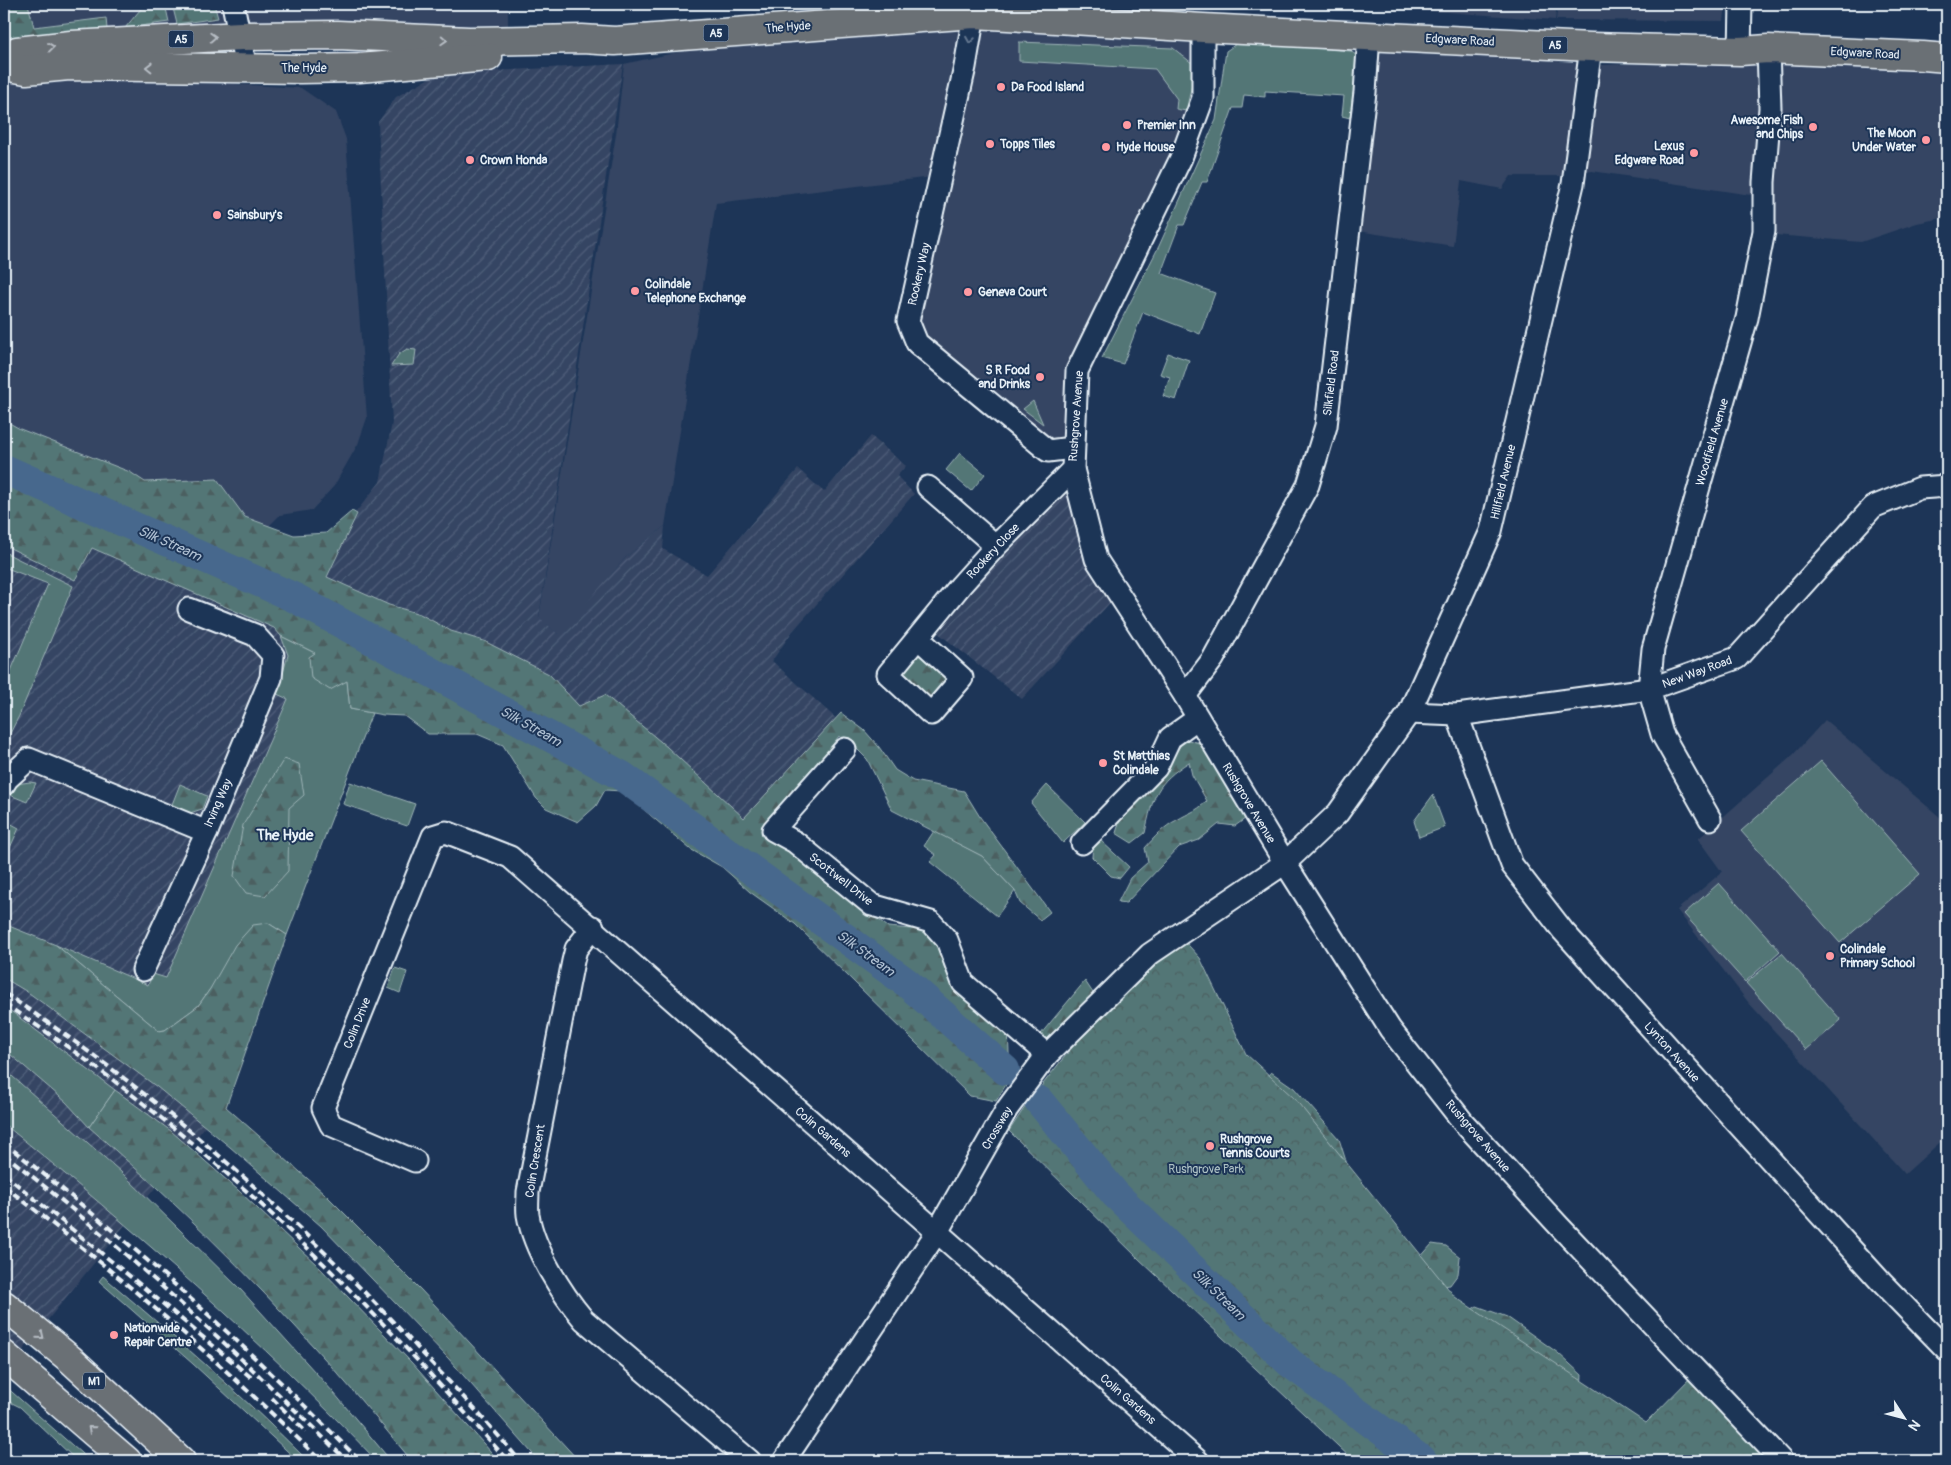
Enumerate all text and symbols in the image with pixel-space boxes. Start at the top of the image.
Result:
street label: The Hyde [765,18,811,37]
road number: A5 [704,24,728,42]
road number: A5 [168,30,194,48]
street label: Edgware Road [1425,31,1495,50]
one-way arrow [209,32,217,43]
one-way arrow [440,35,448,45]
one-way arrow [965,36,975,45]
road number: A5 [1542,36,1568,54]
one-way arrow [47,42,55,53]
street label: Edgware Road [1830,44,1900,63]
street label: The Hyde [281,61,327,76]
one-way arrow [145,62,153,73]
place label: Da Food Island [1011,80,1084,95]
marker: Da Food Island [995,81,1007,93]
place label: Awesome Fish and Chips [1731,113,1804,142]
place label: Premier Inn [1137,118,1196,133]
marker: Premier Inn [1121,119,1133,131]
marker: Awesome Fish and Chips [1807,121,1819,133]
place label: The Moon Under Water [1852,126,1917,155]
marker: The Moon Under Water [1920,134,1932,146]
place label: Topps Tiles [999,137,1056,152]
marker: Topps Tiles [984,138,996,150]
place label: Lexus Edgware Road [1615,139,1685,168]
place label: Hyde House [1116,140,1176,155]
marker: Hyde House [1100,141,1112,153]
marker: Lexus Edgware Road [1688,147,1700,159]
place label: Crown Honda [480,153,548,168]
marker: Crown Honda [464,154,476,166]
place label: Sainsbury's [227,208,283,223]
marker: Sainsbury's [211,209,223,221]
street label: Rookery Way [905,241,934,307]
place label: Colindale Telephone Exchange [644,277,747,306]
marker: Colindale Telephone Exchange [629,285,641,297]
place label: Geneva Court [978,285,1048,300]
marker: Geneva Court [962,286,974,298]
street label: Silkfield Road [1320,349,1343,417]
place label: S R Food and Drinks [979,363,1031,392]
street label: Rushgrove Avenue [1066,370,1087,462]
marker: S R Food and Drinks [1034,371,1046,383]
street label: Woodfield Avenue [1693,397,1732,488]
street label: Hillfield Avenue [1488,443,1519,521]
street label: Rookery Close [964,520,1023,582]
water label: Silk Stream [136,522,205,566]
street label: New Way Road [1660,653,1734,692]
water label: Silk Stream [497,703,566,751]
place label: St Matthias Colindale [1113,749,1170,778]
marker: St Matthias Colindale [1097,757,1109,769]
street label: Rushgrove Avenue [1219,760,1279,846]
street label: Irving Way [201,777,236,830]
district label: The Hyde [256,826,314,845]
street label: Scottwell Drive [806,850,876,909]
water label: Silk Stream [834,927,899,981]
place label: Colindale Primary School [1840,942,1915,971]
marker: Colindale Primary School [1824,950,1836,962]
street label: Colin Drive [340,995,375,1051]
street label: Lynton Avenue [1641,1019,1703,1086]
street label: Rushgrove Avenue [1442,1097,1513,1176]
street label: Colin Gardens [792,1104,854,1161]
street label: Crossway [979,1104,1016,1152]
street label: Colin Crescent [522,1123,549,1199]
place label: Rushgrove Tennis Courts [1219,1132,1290,1161]
marker: Rushgrove Tennis Courts [1204,1140,1216,1152]
park label: Rushgrove Park [1168,1162,1244,1177]
water label: Silk Stream [1189,1265,1250,1325]
place label: Nationwide Repair Centre [124,1321,193,1350]
marker: Nationwide Repair Centre [108,1329,120,1341]
one-way arrow [36,1330,45,1339]
street label: Colin Gardens [1097,1371,1159,1428]
road number: M1 [83,1372,105,1390]
north arrow [1878,1392,1928,1442]
text: N [1904,1417,1924,1434]
one-way arrow [87,1426,96,1435]

